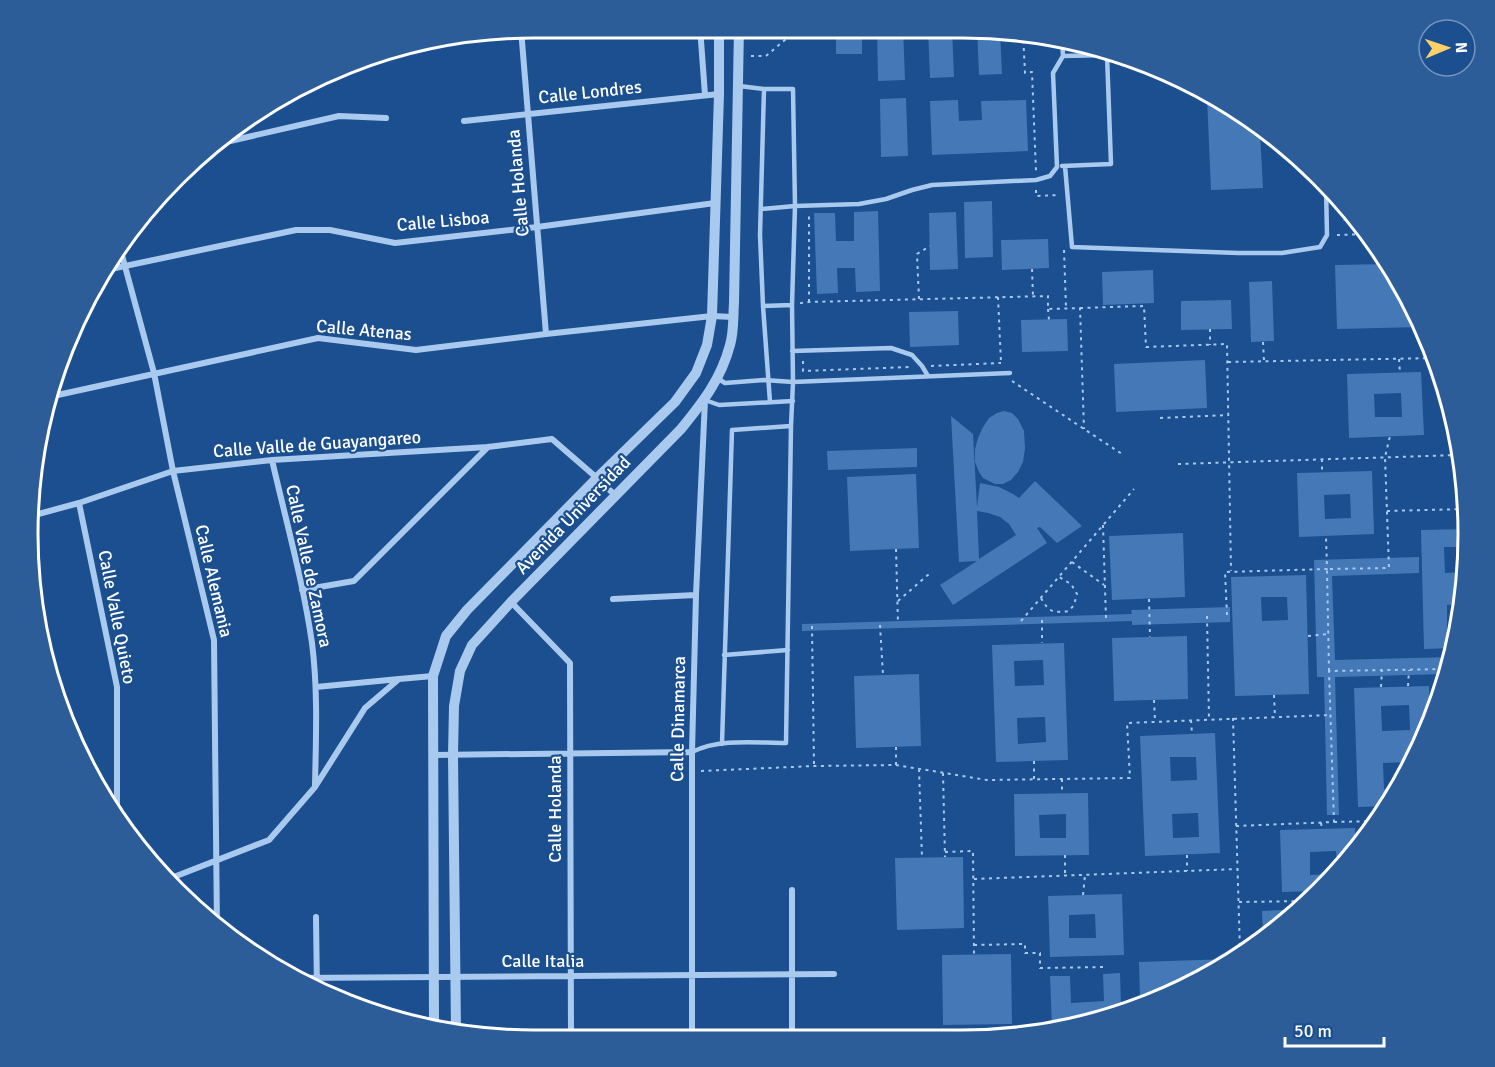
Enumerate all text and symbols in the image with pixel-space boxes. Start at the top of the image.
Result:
north arrow [1417,18,1477,78]
text: N [1451,42,1471,53]
street label: Calle Londres [537,76,643,108]
street label: Calle Holanda [502,129,534,237]
street label: Calle Lisboa [396,206,490,236]
street label: Calle Atenas [315,315,413,345]
street label: Calle Valle de Guayangareo [212,426,422,462]
street label: Avenida Universidad [511,451,635,579]
street label: Calle Valle de Zamora [281,483,337,649]
street label: Calle Alemania [190,522,238,640]
street label: Calle Valle Quieto [93,548,141,686]
street label: Calle Dinamarca [666,656,690,782]
street label: Calle Holanda [544,755,566,863]
street label: Calle Italia [502,950,584,972]
scale bar [1285,1010,1384,1048]
text: 50 m [1294,1020,1332,1042]

